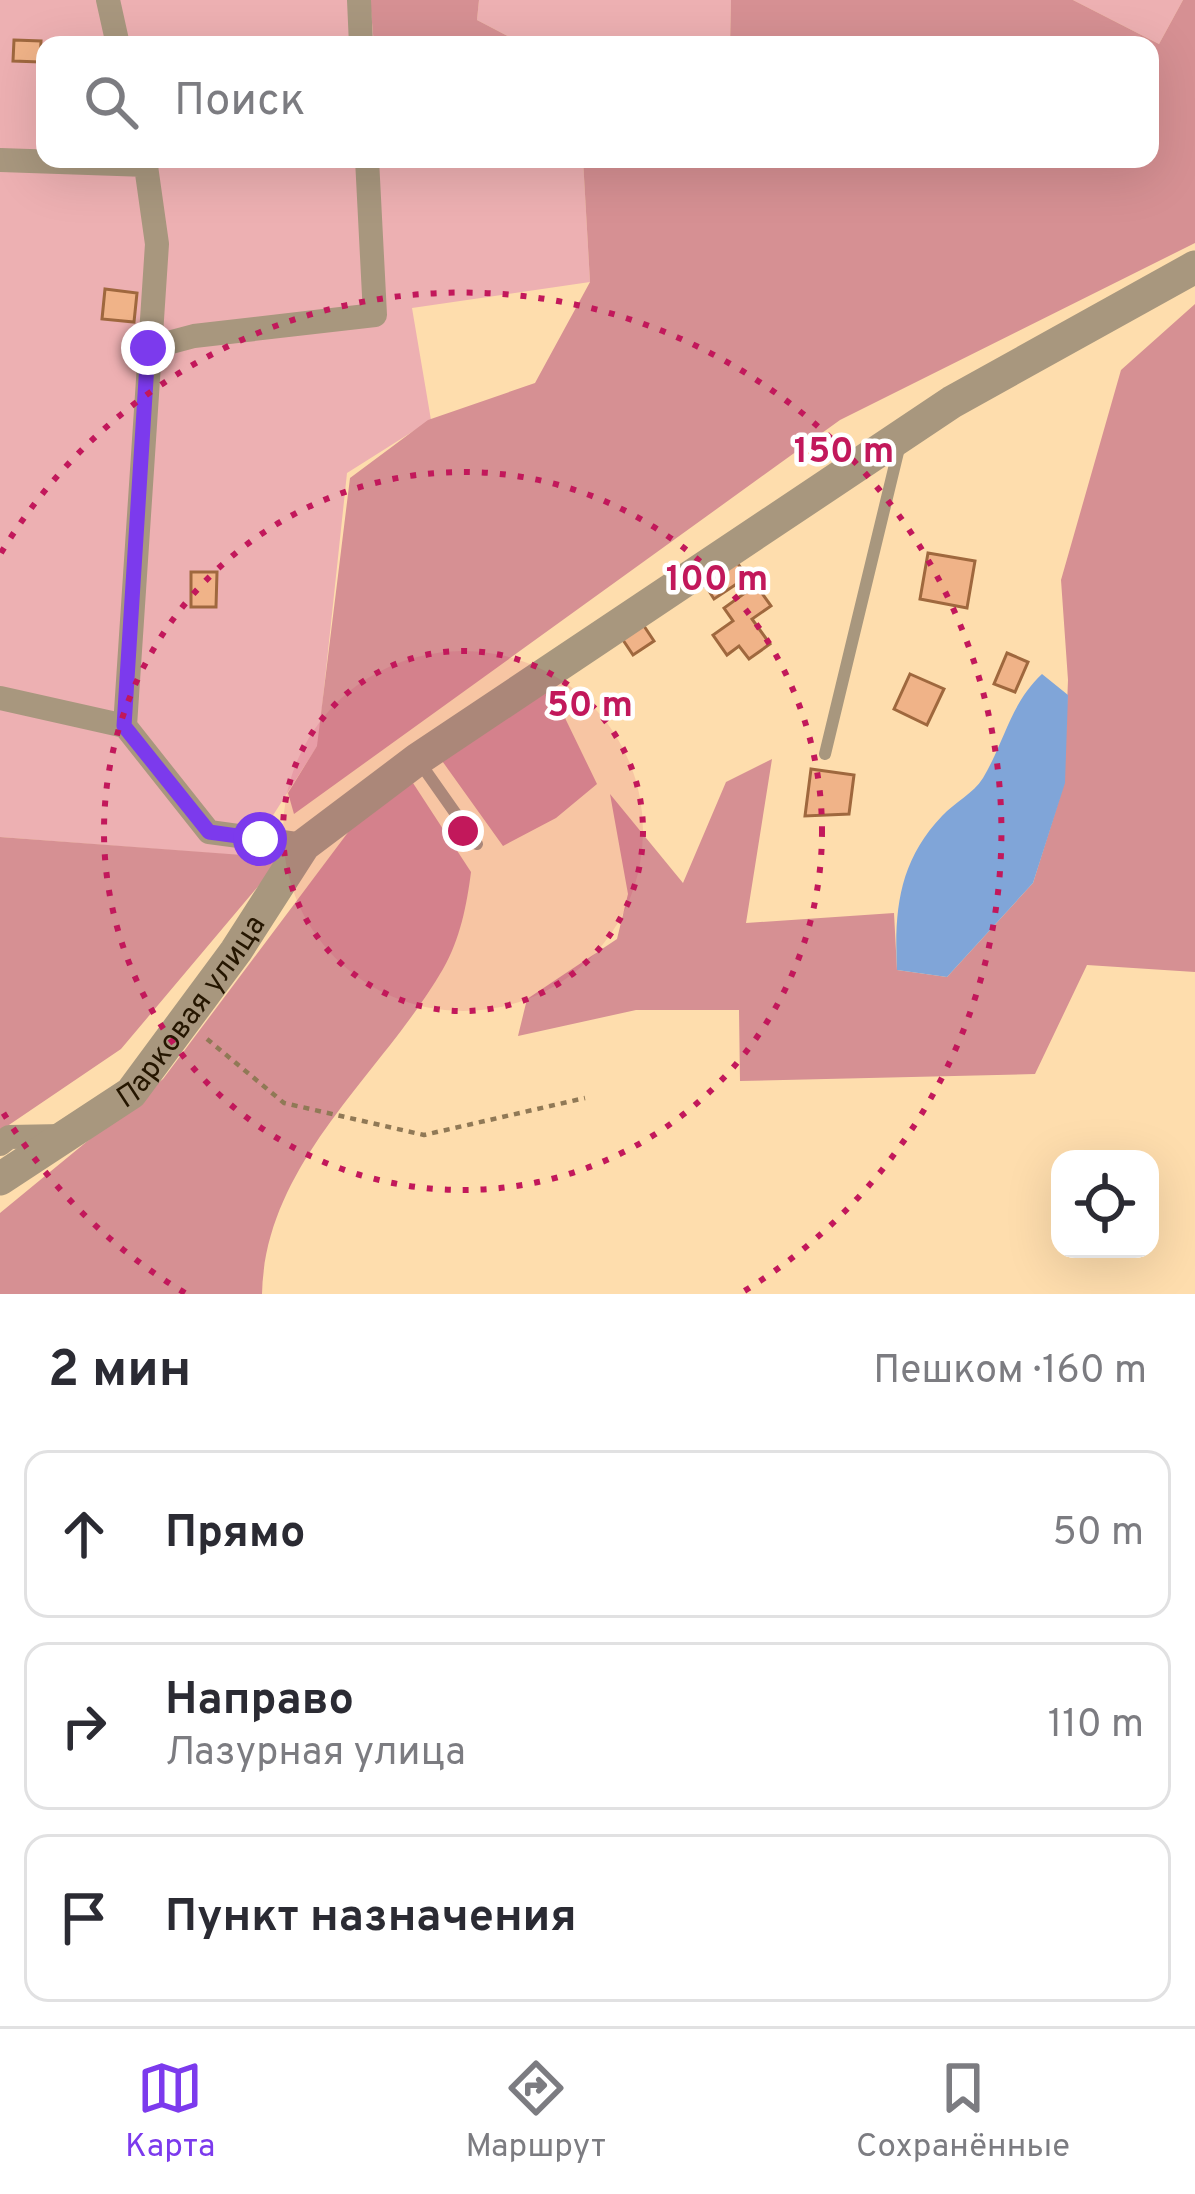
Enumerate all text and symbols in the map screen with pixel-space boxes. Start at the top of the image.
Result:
search box [36,36,1159,168]
icon: search [78,69,144,135]
text: Поиск [174,74,305,131]
route end [121,321,175,375]
text: 150 m [794,430,894,476]
text: 100 m [666,558,768,604]
text: 50 m [547,684,633,730]
centre of rings [442,810,484,852]
route start [233,812,287,866]
street label: Парковая улица [111,909,275,1118]
map controls [1051,1150,1159,1258]
button: locate [1051,1150,1159,1258]
text: 2 мин [48,1340,191,1405]
text: Пешком · 160 m [873,1348,1147,1397]
icon: ahead [51,1501,117,1567]
text: Прямо [165,1506,306,1563]
text: 50 m [1053,1510,1144,1559]
text: Направо [165,1673,354,1730]
icon: right [51,1693,117,1759]
text: 110 m [1048,1702,1144,1751]
text: Лазурная улица [165,1730,466,1779]
icon: arrive [51,1885,117,1951]
text: Пункт назначения [165,1890,577,1947]
tab: Карта [125,2055,215,2169]
tab: Маршрут [465,2055,606,2169]
tab: Сохранённые [856,2055,1070,2169]

